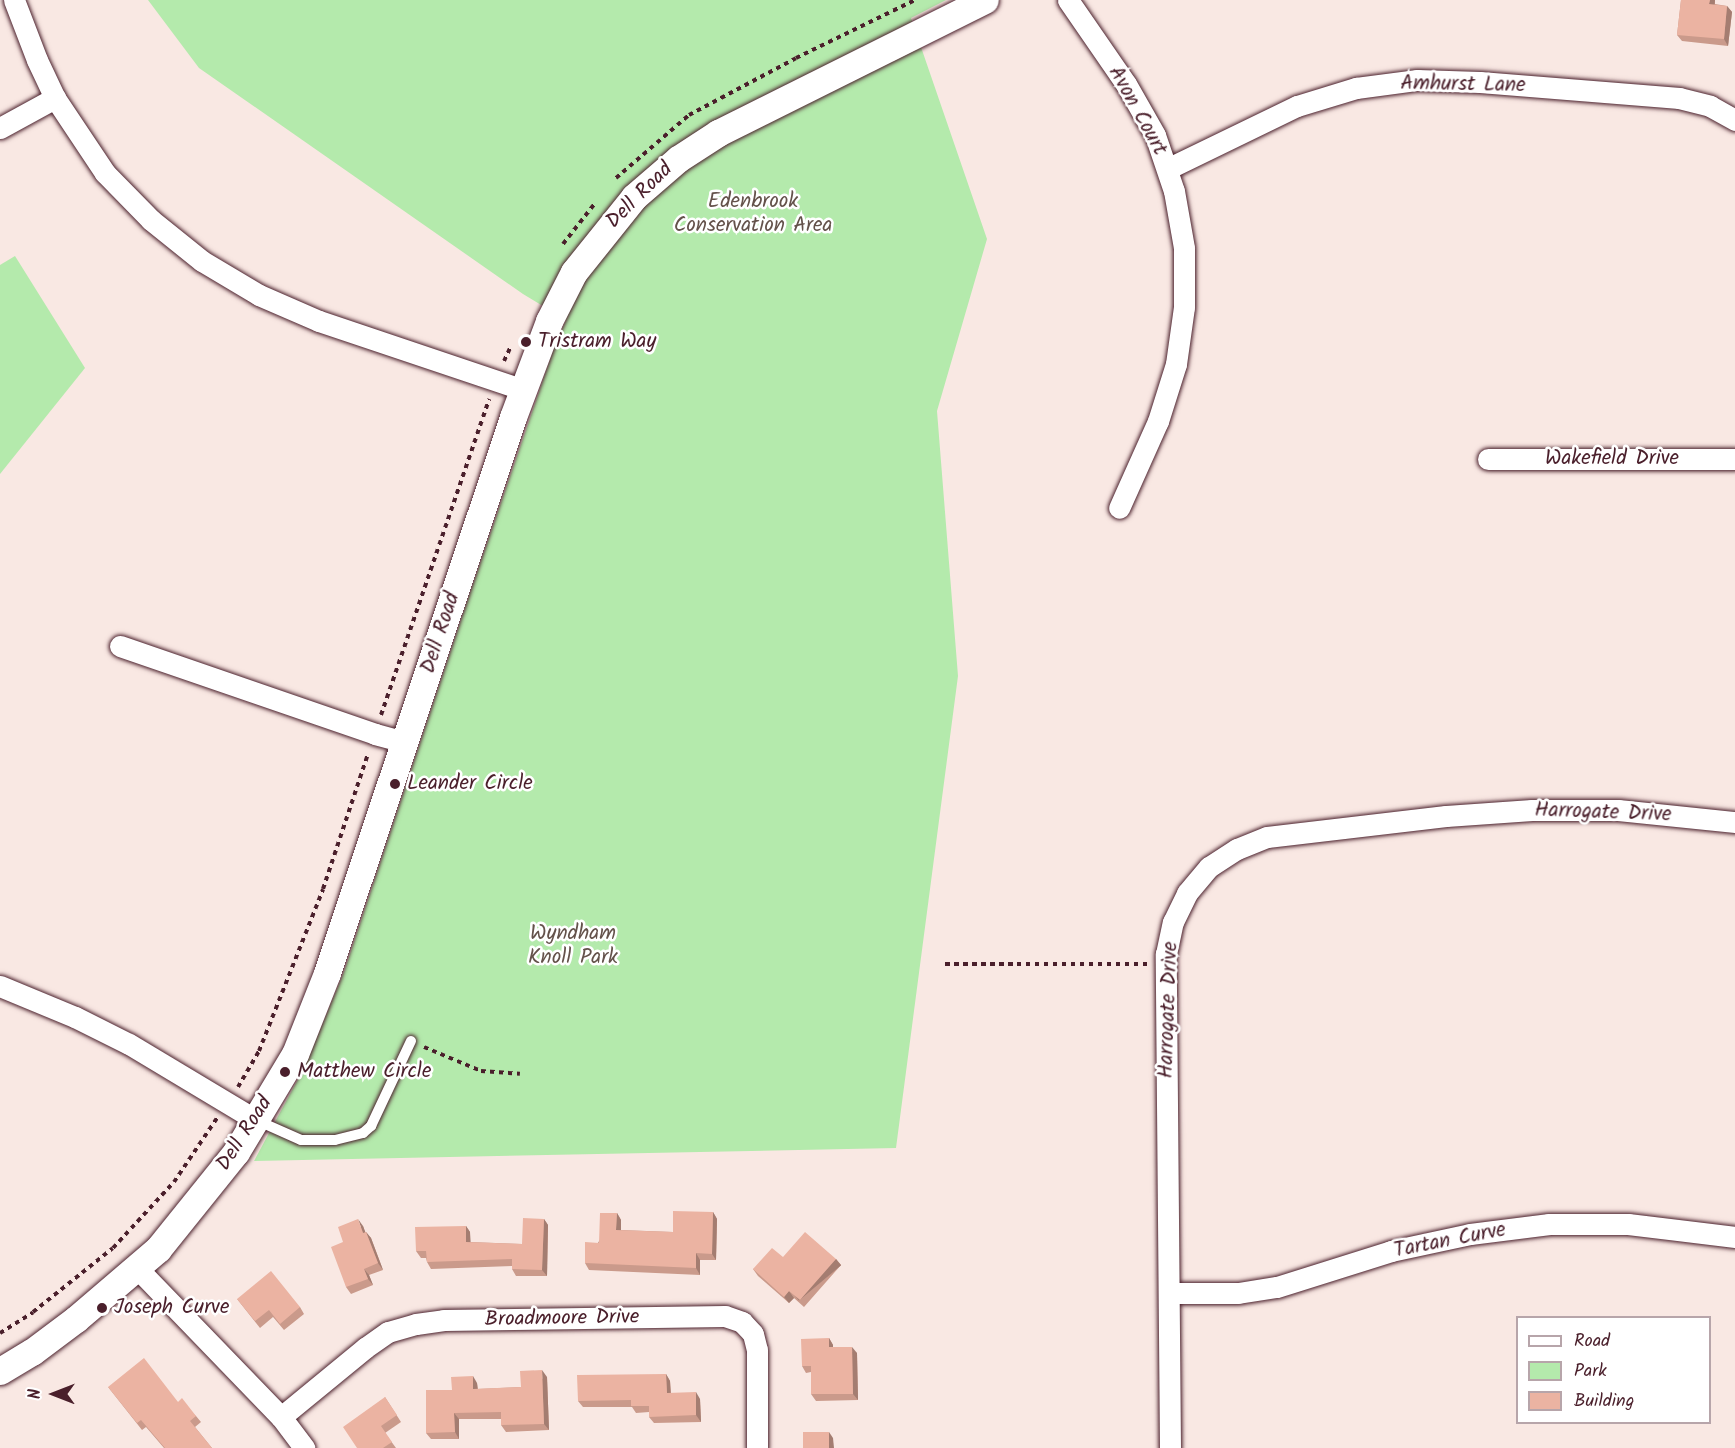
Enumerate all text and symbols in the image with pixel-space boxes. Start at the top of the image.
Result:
street label: Avon Court [1102,62,1172,160]
street label: Amhurst Lane [1400,71,1526,99]
street label: Dell Road [601,157,679,235]
park label: Edenbrook Conservation Area [674,189,832,239]
place label: Tristram Way [538,329,656,355]
marker: Tristram Way [519,335,533,349]
street label: Wakefield Drive [1545,446,1679,472]
street label: Dell Road [416,589,466,677]
place label: Leander Circle [407,771,533,797]
marker: Leander Circle [388,777,402,791]
street label: Harrogate Drive [1534,798,1672,828]
park label: Wyndham Knoll Park [528,921,618,971]
street label: Harrogate Drive [1154,941,1184,1079]
place label: Matthew Circle [297,1059,431,1085]
marker: Matthew Circle [278,1065,292,1079]
street label: Dell Road [212,1092,278,1176]
street label: Tartan Curve [1392,1218,1508,1264]
place label: Joseph Curve [114,1295,229,1321]
marker: Joseph Curve [95,1301,109,1315]
street label: Broadmoore Drive [485,1305,639,1333]
legend [1516,1316,1711,1424]
text: Road [1574,1327,1610,1356]
text: Park [1574,1357,1607,1386]
north arrow [24,1364,84,1424]
text: Building [1574,1387,1634,1416]
text: N [23,1389,48,1399]

